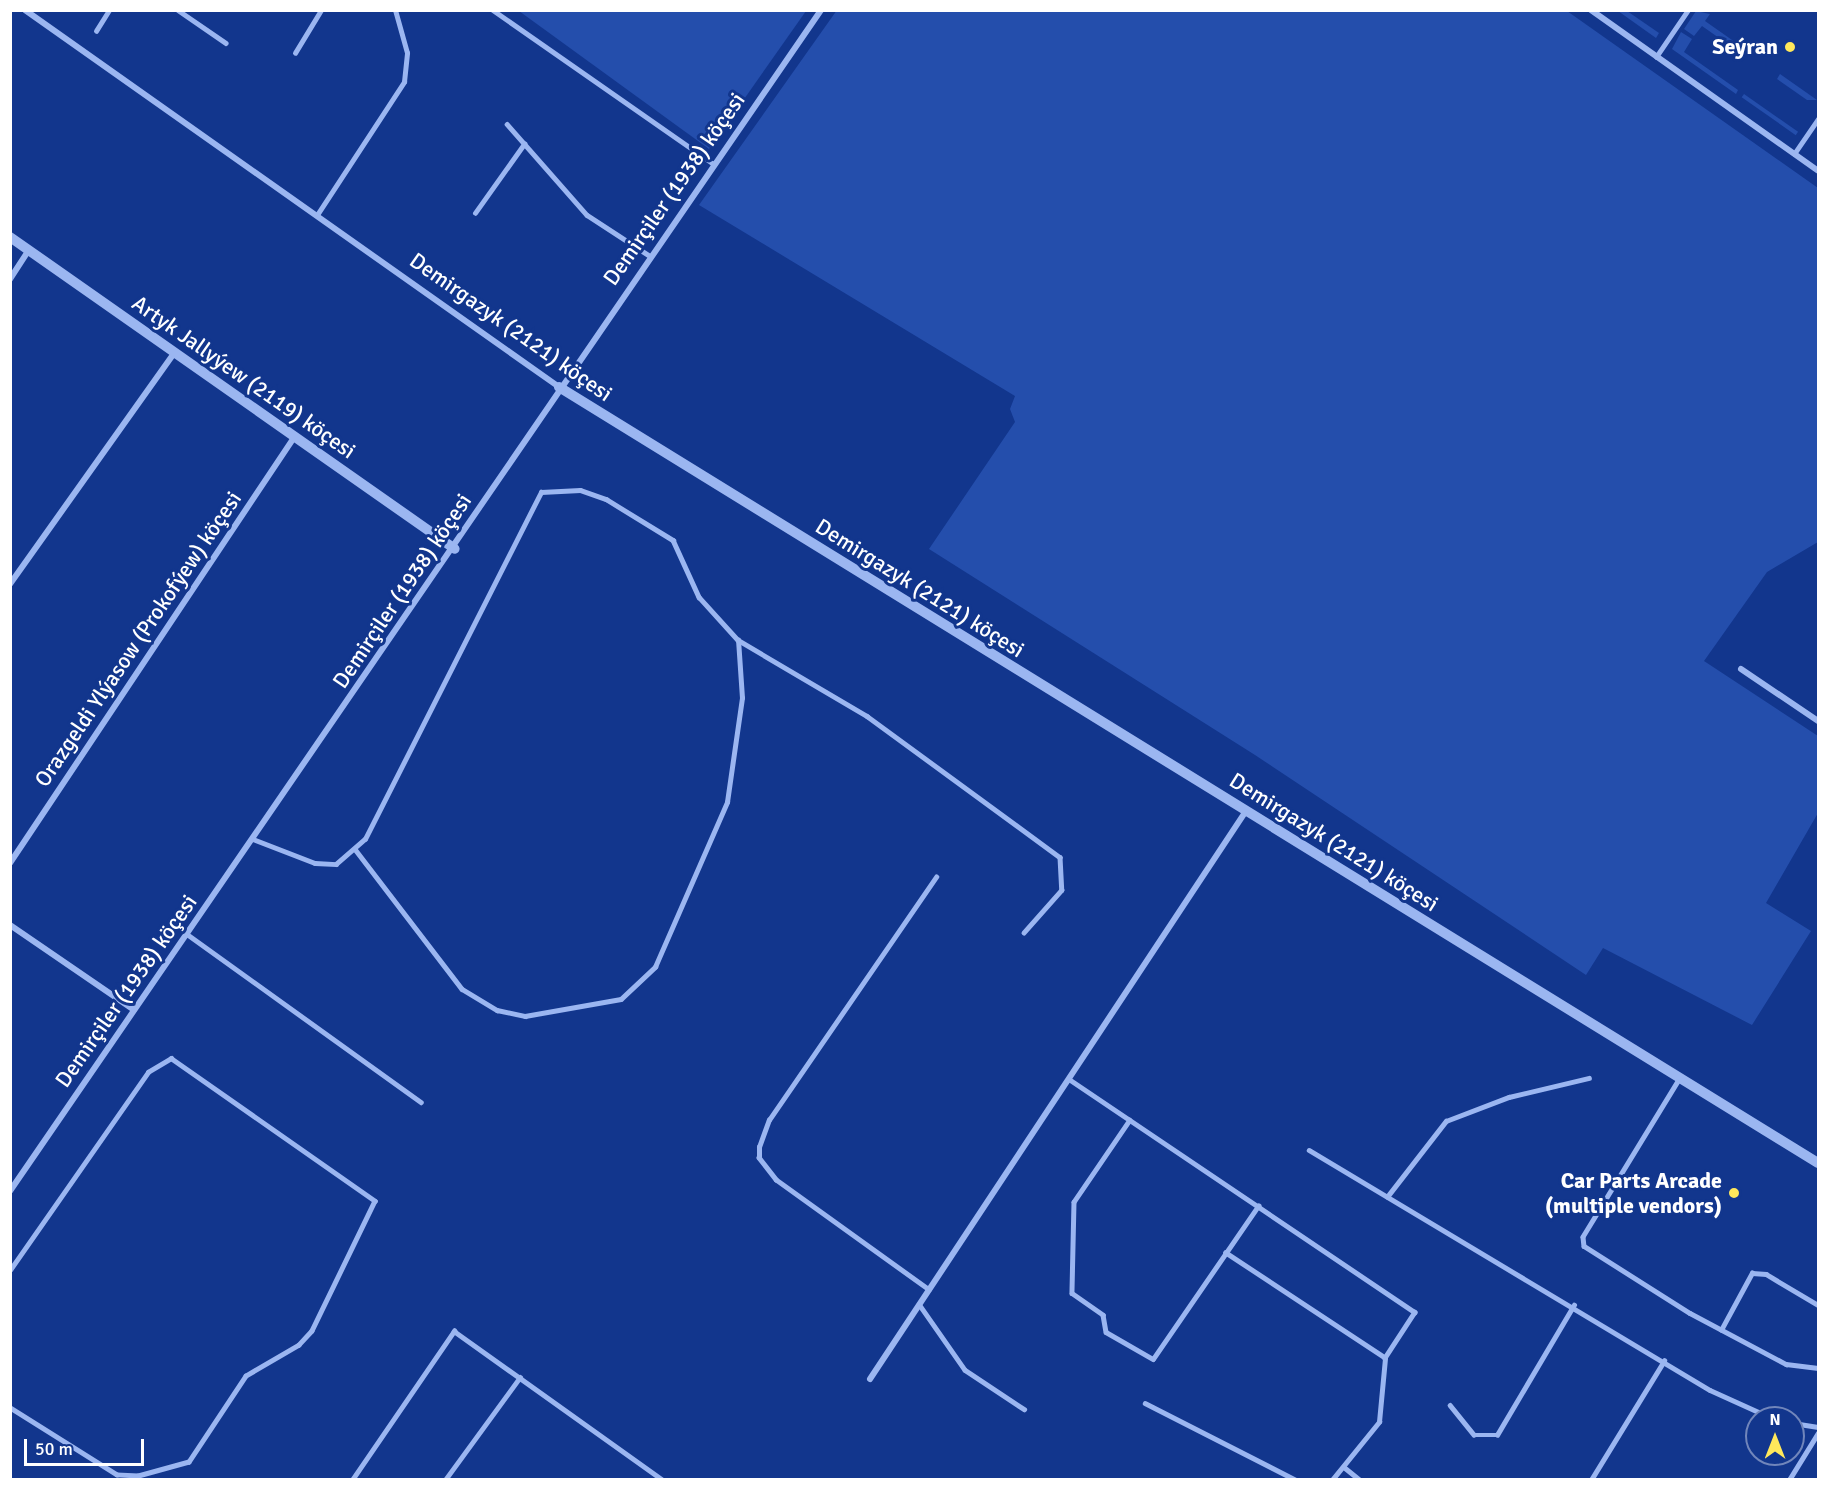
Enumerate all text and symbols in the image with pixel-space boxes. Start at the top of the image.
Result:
place label: Seýran [1712,34,1778,60]
marker: Seýran [1783,40,1797,54]
street label: Demirçiler (1938) köçesi [597,88,751,290]
street label: Demirgazyk (2121) köçesi [405,247,617,407]
street label: Artyk Jallyýew (2119) köçesi [127,290,361,464]
street label: Orazgeldi Ylýasow (Prokofýew) köçesi [29,486,247,792]
street label: Demirçiler (1938) köçesi [327,489,477,693]
street label: Demirgazyk (2121) köçesi [811,513,1029,663]
street label: Demirgazyk (2121) köçesi [1225,767,1443,917]
street label: Demirçiler (1938) köçesi [49,890,203,1092]
place label: Car Parts Arcade (multiple vendors) [1545,1167,1722,1218]
marker: Car Parts Arcade (multiple vendors) [1727,1186,1741,1200]
north arrow [1745,1406,1805,1466]
text: N [1769,1410,1781,1430]
scale bar [27,1427,147,1465]
text: 50 m [35,1438,73,1460]

